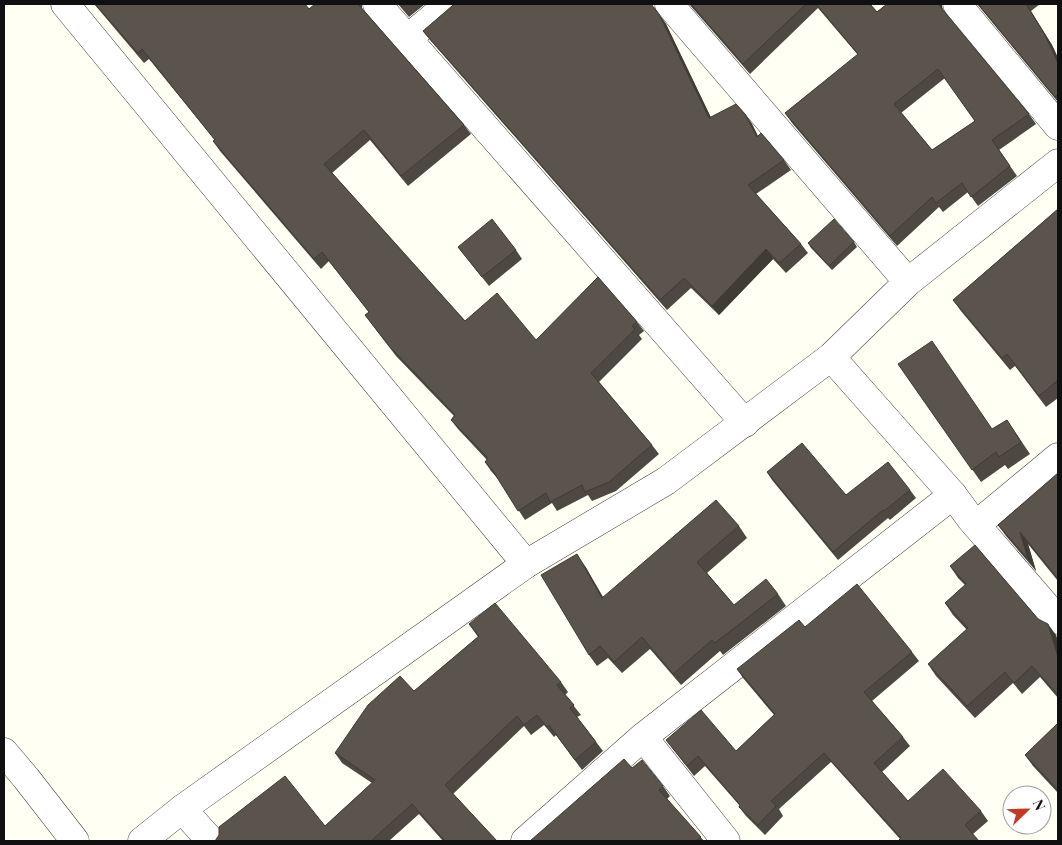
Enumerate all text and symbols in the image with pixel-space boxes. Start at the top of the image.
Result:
north arrow [1002,785,1052,835]
text: N [1029,796,1050,813]

